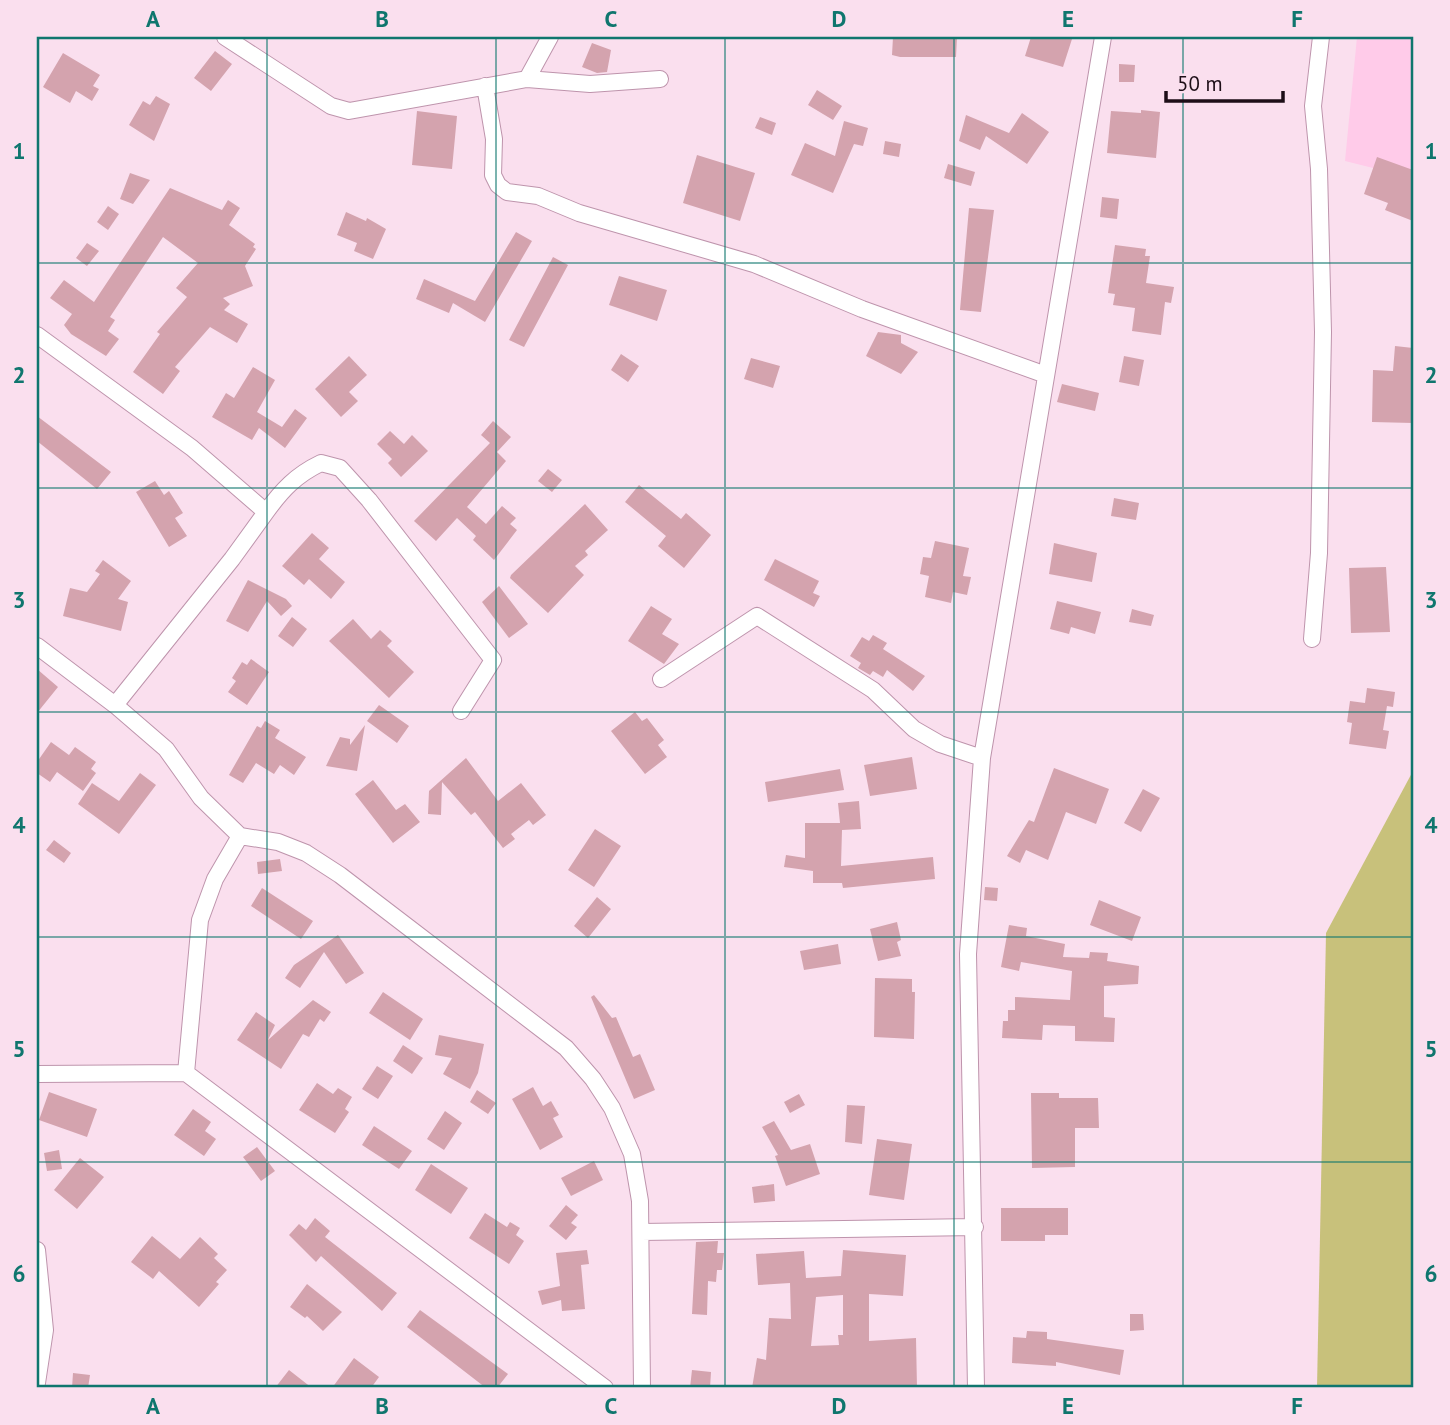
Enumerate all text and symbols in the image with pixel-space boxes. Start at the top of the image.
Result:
text: A [146,4,160,33]
text: B [375,4,389,33]
text: C [605,4,618,33]
text: D [832,4,846,33]
text: E [1062,4,1074,33]
text: F [1291,4,1303,33]
scale bar [1166,60,1284,104]
text: 50 m [1177,70,1223,97]
text: 1 [12,136,26,165]
text: 1 [1424,136,1438,165]
text: 2 [12,360,26,389]
text: 2 [1424,360,1438,389]
text: 3 [12,585,26,614]
text: 3 [1424,585,1438,614]
text: 4 [12,810,26,839]
text: 4 [1424,810,1438,839]
text: 5 [12,1034,26,1063]
text: 5 [1424,1034,1438,1063]
text: 6 [12,1259,26,1288]
text: 6 [1424,1259,1438,1288]
text: A [146,1391,160,1420]
text: B [375,1391,389,1420]
text: C [605,1391,618,1420]
text: D [832,1391,846,1420]
text: E [1062,1391,1074,1420]
text: F [1291,1391,1303,1420]

